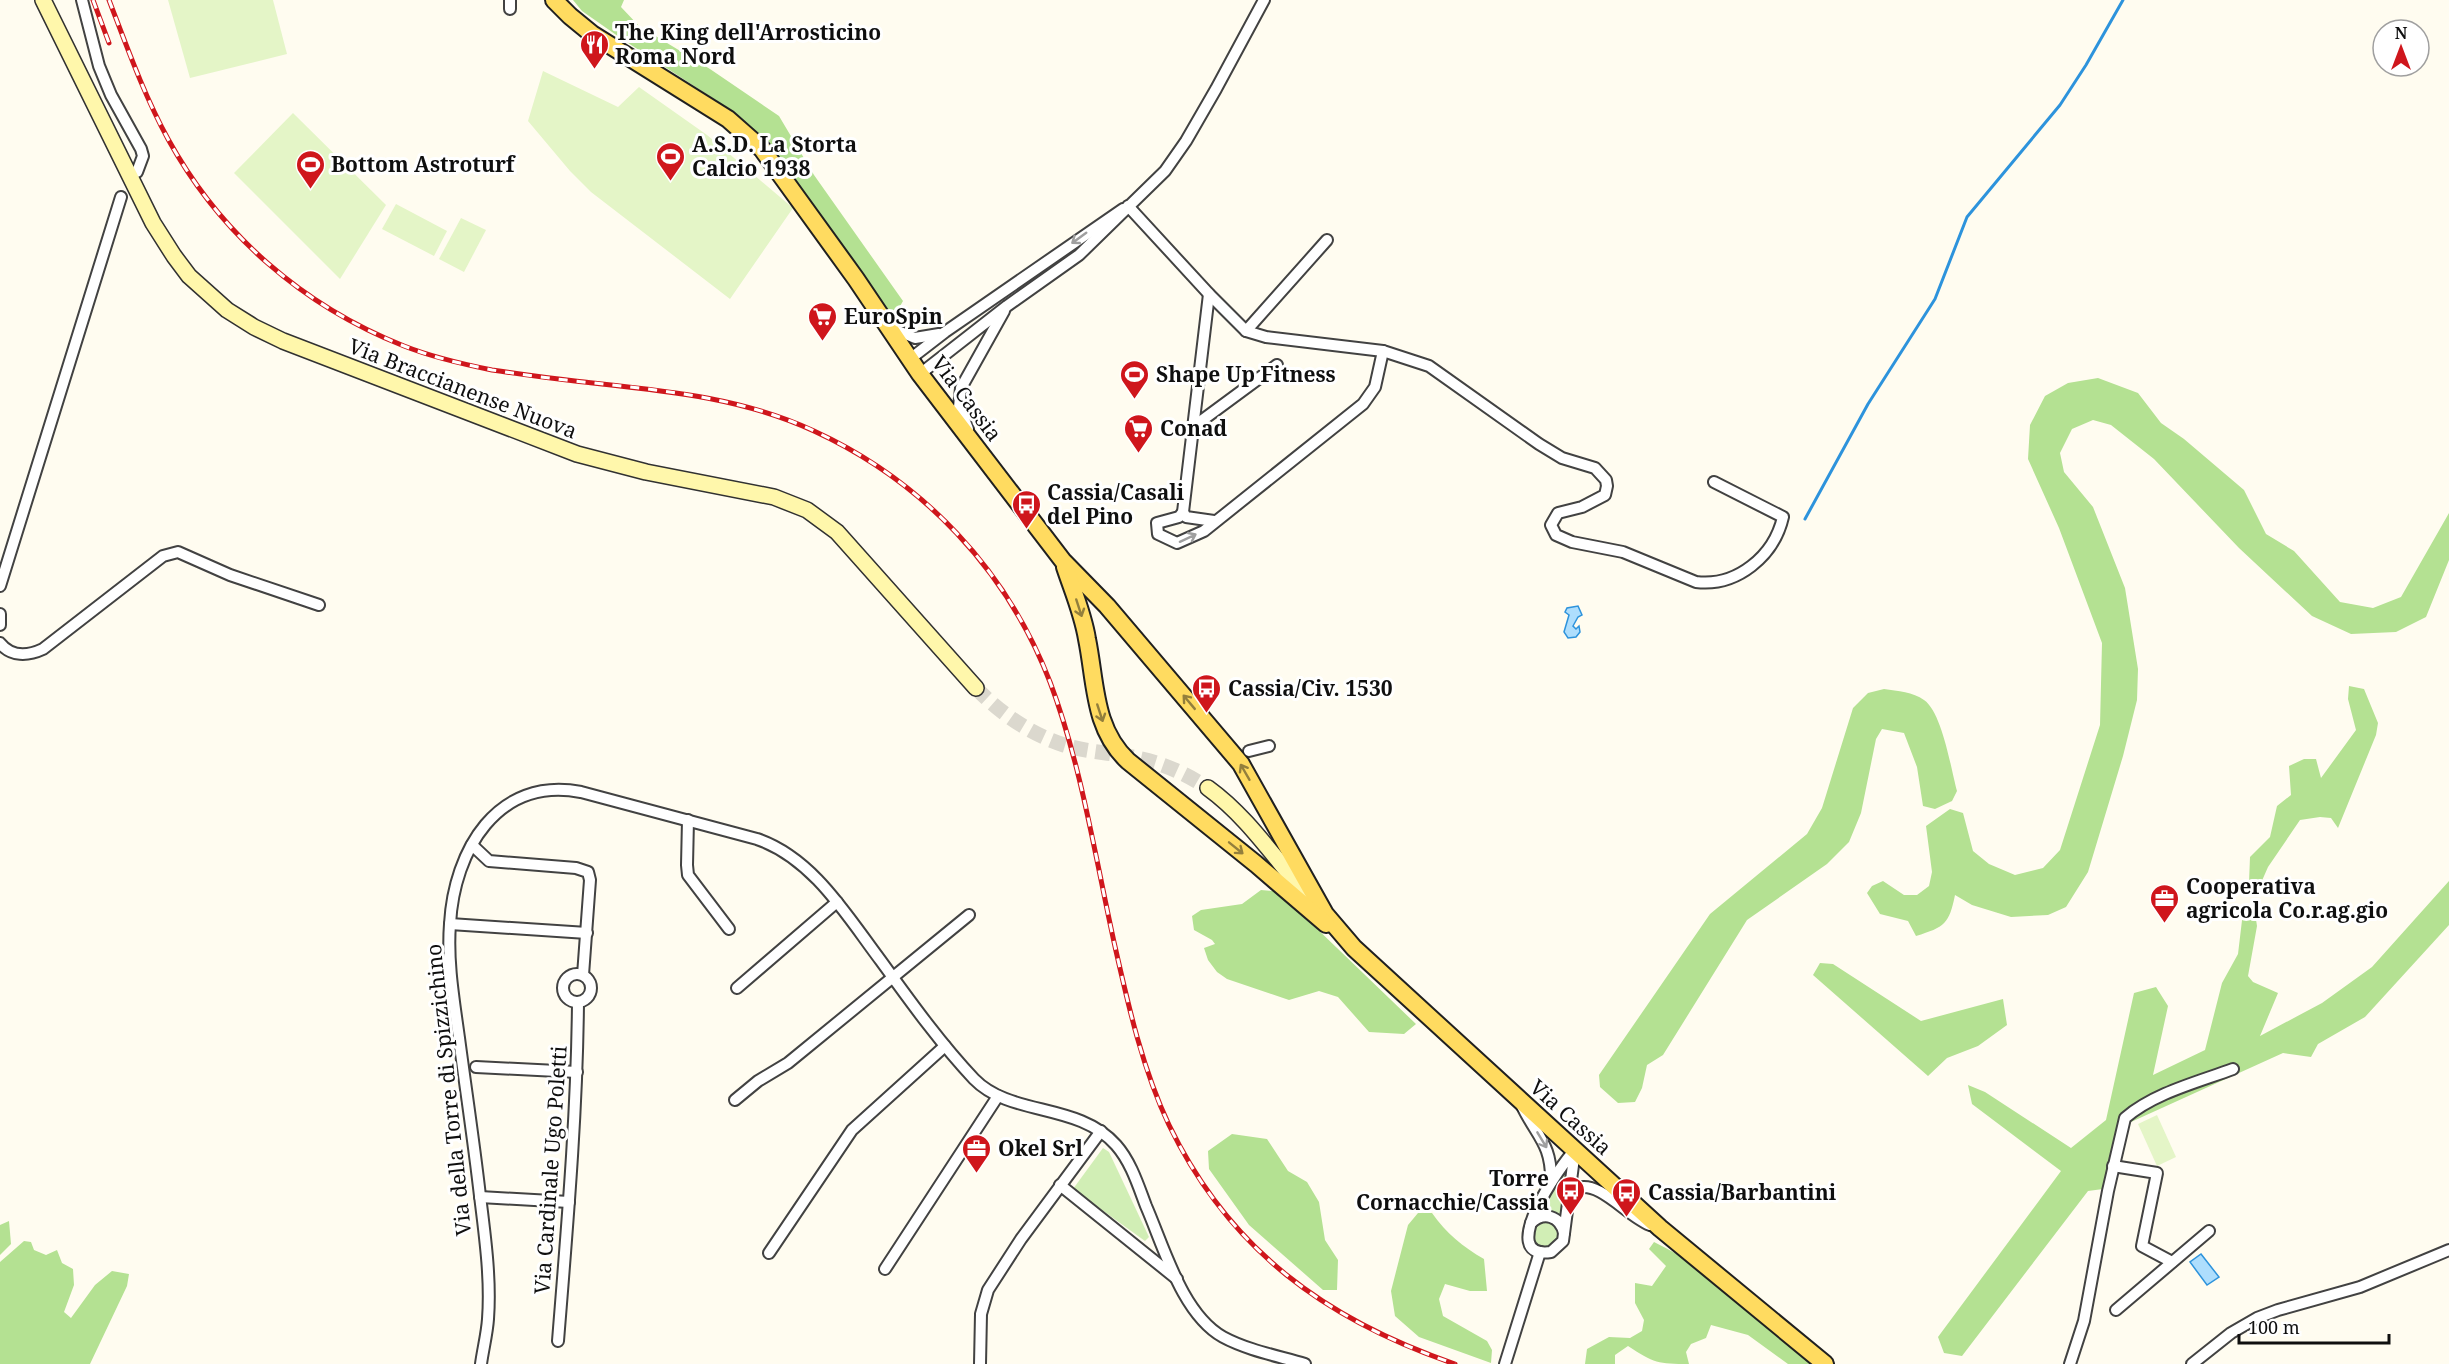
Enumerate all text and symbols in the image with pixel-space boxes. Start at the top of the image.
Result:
place label: The King dell'Arrosticino Roma Nord [615,18,881,70]
north arrow [2371,18,2431,78]
text: N [2395,22,2408,44]
restaurant icon: The King dell'Arrosticino Roma Nord [578,28,610,70]
place label: A.S.D. La Storta Calcio 1938 [692,130,857,182]
sports icon: A.S.D. La Storta Calcio 1938 [655,140,687,182]
sports icon: Bottom Astroturf [294,148,326,190]
place label: Bottom Astroturf [331,150,517,178]
one-way arrow [1072,232,1088,244]
supermarket icon: EuroSpin [807,300,839,342]
place label: EuroSpin [844,302,943,330]
street label: Via Braccianense Nuova [345,332,581,444]
street label: Via Cassia [926,349,1008,447]
sports icon: Shape Up Fitness [1119,358,1151,400]
place label: Shape Up Fitness [1156,360,1336,388]
supermarket icon: Conad [1123,412,1155,454]
place label: Conad [1160,414,1228,442]
place label: Cassia/Casali del Pino [1047,478,1185,530]
bus stop icon: Cassia/Casali del Pino [1010,488,1042,530]
one-way arrow [1179,531,1197,543]
one-way arrow [1074,598,1085,617]
bus stop icon: Cassia/Civ. 1530 [1191,672,1223,714]
place label: Cassia/Civ. 1530 [1228,674,1393,702]
one-way arrow [1182,695,1196,710]
one-way arrow [1095,703,1106,722]
one-way arrow [1239,763,1250,781]
one-way arrow [1228,841,1244,854]
place label: Cooperativa agricola Co.r.ag.gio [2186,872,2388,924]
office icon: Cooperativa agricola Co.r.ag.gio [2149,882,2181,924]
street label: Via della Torre di Spizzichino [419,943,477,1237]
street label: Via Cardinale Ugo Poletti [527,1045,573,1295]
street label: Via Cassia [1524,1073,1618,1161]
one-way arrow [1536,1131,1548,1148]
office icon: Okel Srl [961,1132,993,1174]
place label: Okel Srl [998,1134,1083,1162]
place label: Torre Cornacchie/Cassia [1356,1164,1549,1216]
bus stop icon: Torre Cornacchie/Cassia [1554,1174,1586,1216]
bus stop icon: Cassia/Barbantini [1611,1176,1643,1218]
place label: Cassia/Barbantini [1648,1178,1837,1206]
scale bar [2239,1307,2389,1345]
text: 100 m [2248,1315,2300,1339]

